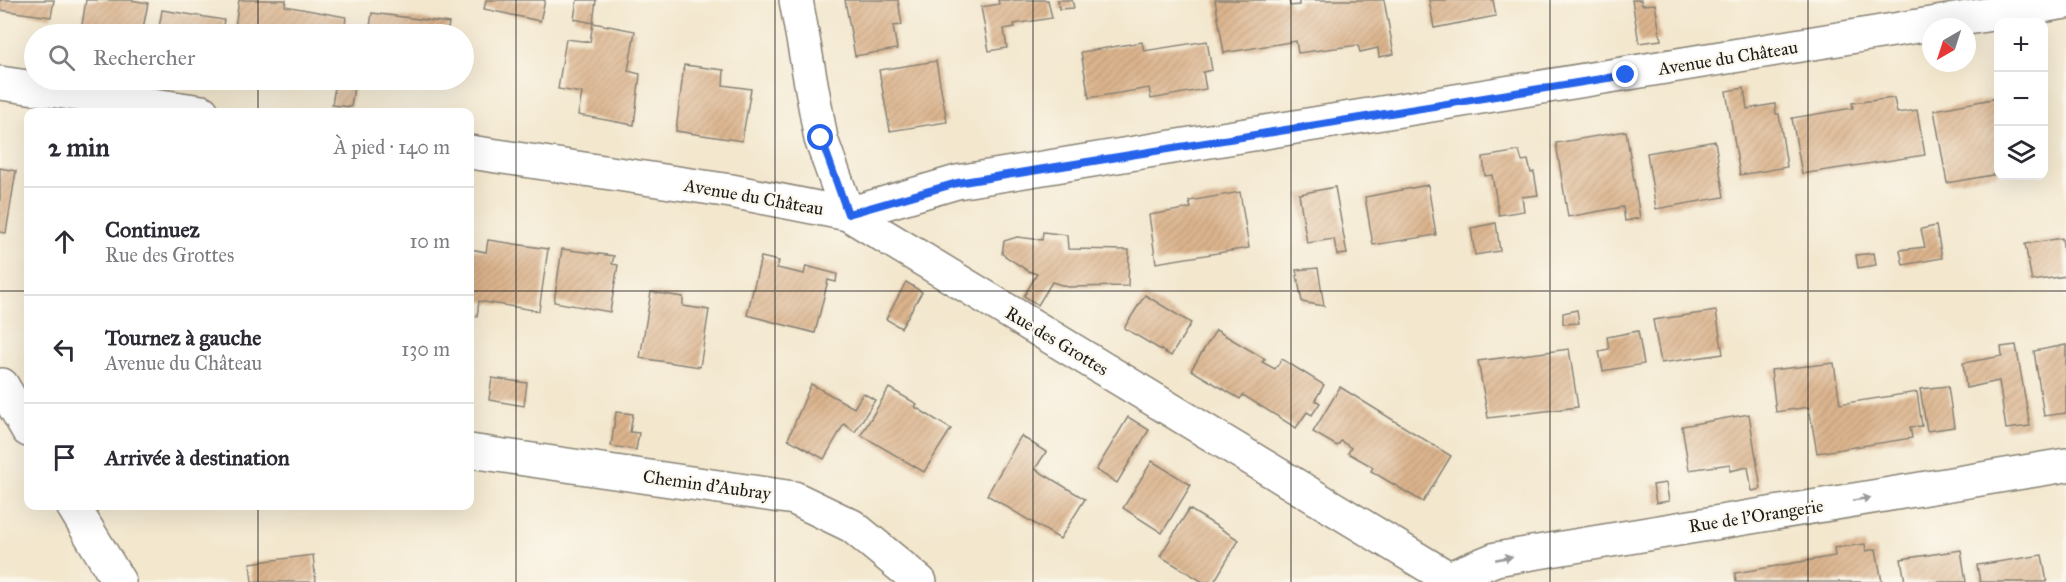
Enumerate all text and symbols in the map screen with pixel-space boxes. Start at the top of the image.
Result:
north arrow [1922,18,1976,72]
map controls [1994,18,2048,180]
button: + [1994,18,2048,72]
search box [24,24,474,90]
street label: Avenue du Château [1655,36,1800,80]
icon: search [45,41,78,74]
text: Rechercher [93,44,195,71]
route end [1612,61,1638,87]
button: − [1994,72,2048,126]
route start [807,124,833,150]
button: layers [1994,126,2048,180]
text: 2 min [48,131,109,163]
text: À pied · 140 m [334,135,450,159]
street label: Avenue du Château [681,174,826,220]
text: Continuez [105,216,200,243]
icon: ahead [48,225,81,258]
text: 10 m [409,229,450,253]
text: Rue des Grottes [105,243,234,267]
street label: Rue des Grottes [1001,302,1113,380]
text: Tournez à gauche [105,324,261,351]
icon: left [48,333,81,366]
text: 130 m [401,337,450,361]
text: Avenue du Château [105,351,262,375]
icon: arrive [48,441,81,474]
text: Arrivée à destination [105,444,290,471]
street label: Chemin d'Aubray [642,465,773,505]
street label: Rue de l'Orangerie [1687,494,1825,538]
one-way arrow [1852,494,1871,503]
one-way arrow [1494,553,1513,562]

